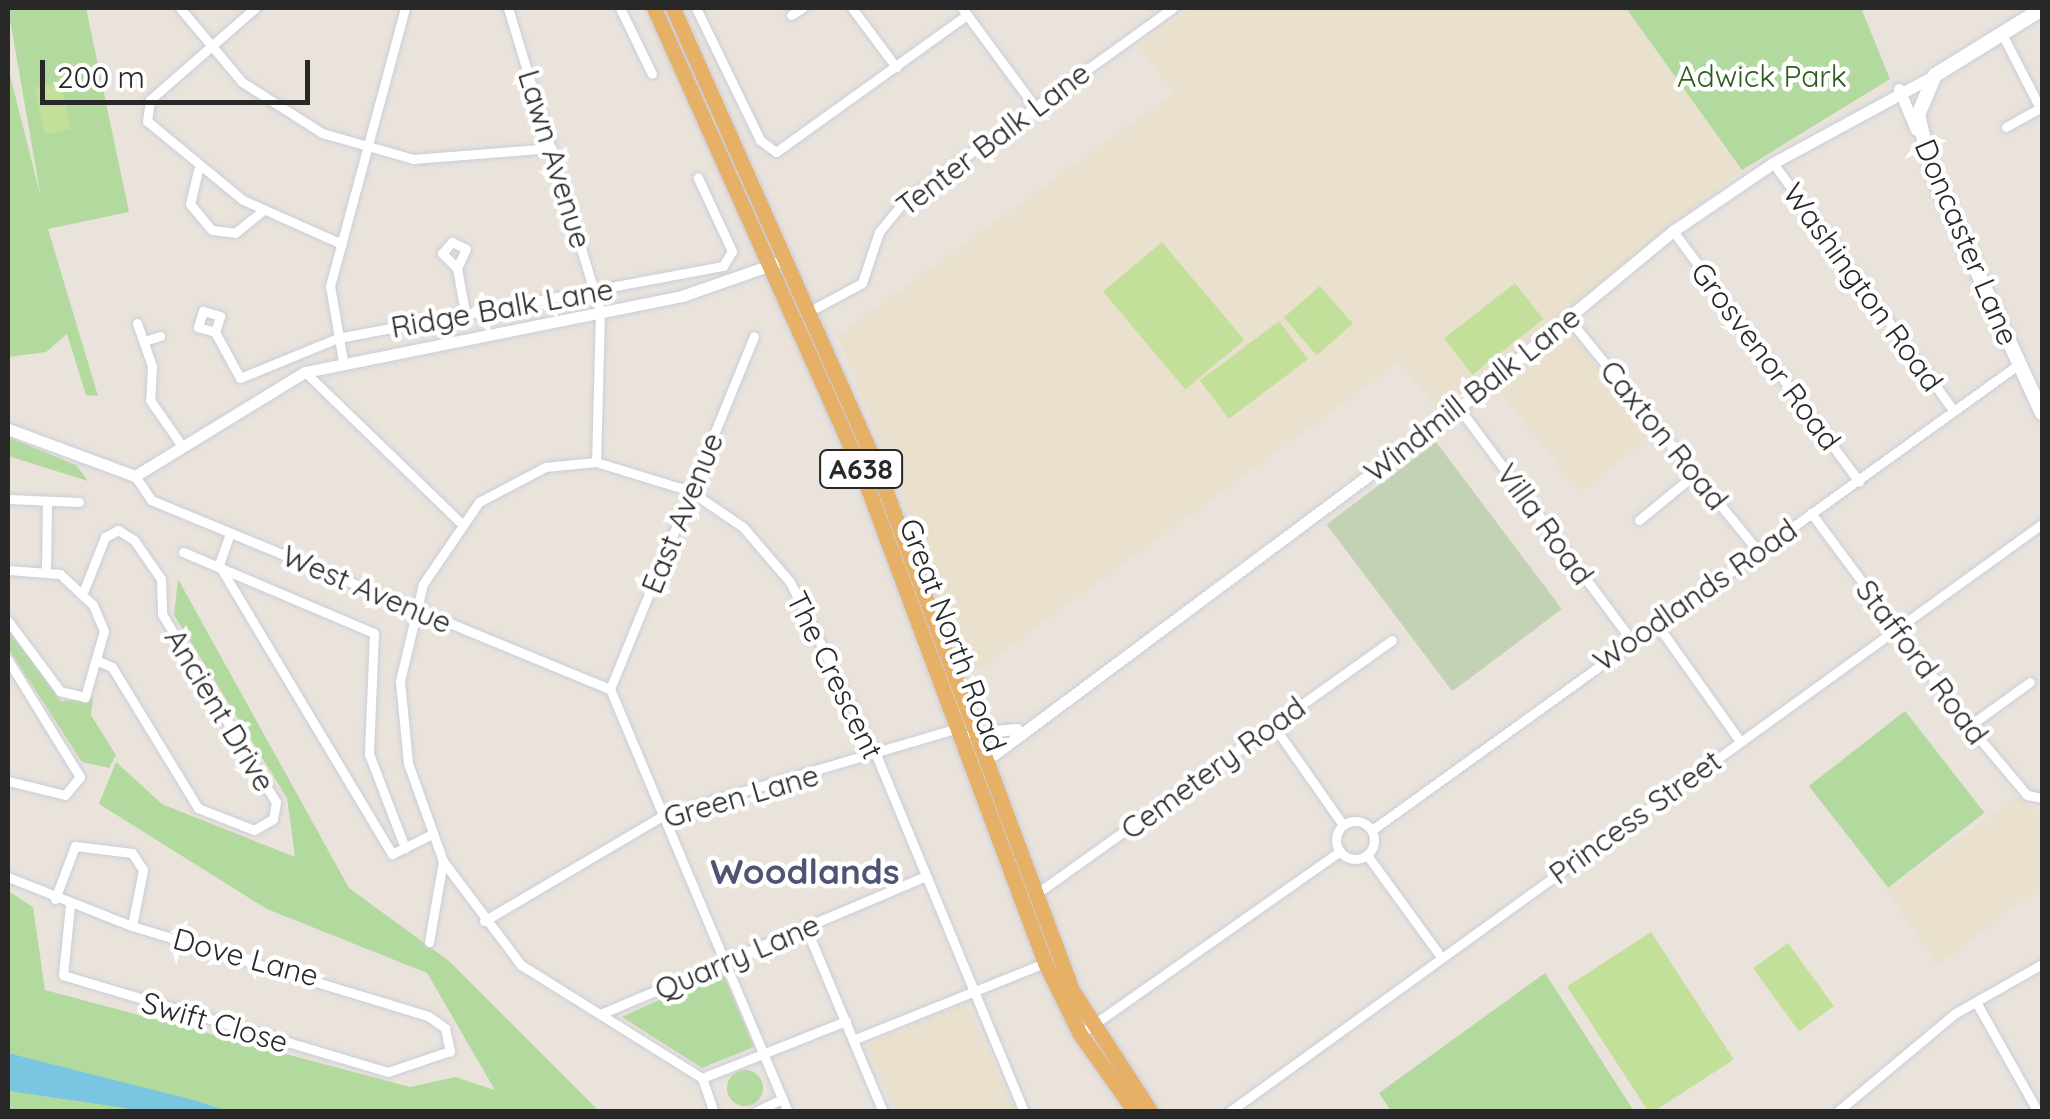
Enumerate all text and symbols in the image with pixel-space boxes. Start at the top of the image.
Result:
scale bar [45,40,315,102]
street label: Tenter Balk Lane [889,55,1097,223]
text: 200 m [57,58,145,96]
park label: Adwick Park [1677,58,1847,94]
street label: Lawn Avenue [511,65,599,253]
street label: Doncaster Lane [1907,134,2027,350]
street label: Washington Road [1775,176,1951,398]
street label: Grosvenor Road [1684,255,1848,457]
street label: Ridge Balk Lane [388,271,616,345]
street label: Windmill Balk Lane [1357,299,1587,489]
street label: Caxton Road [1593,353,1735,517]
street label: East Avenue [633,427,731,599]
road number: A638 [818,446,904,492]
street label: Villa Road [1489,456,1601,592]
street label: Woodlands Road [1586,511,1804,679]
street label: Great North Road [892,513,1014,757]
street label: West Avenue [277,537,457,641]
street label: Stafford Road [1848,573,1996,751]
street label: The Crescent [779,585,891,765]
street label: Ancient Drive [157,622,283,798]
street label: Cemetery Road [1114,689,1312,847]
street label: Princess Street [1542,742,1728,892]
street label: Green Lane [659,757,823,835]
district label: Woodlands [710,850,900,892]
street label: Quarry Lane [649,906,825,1008]
street label: Dove Lane [169,920,323,994]
street label: Swift Close [138,984,292,1060]

